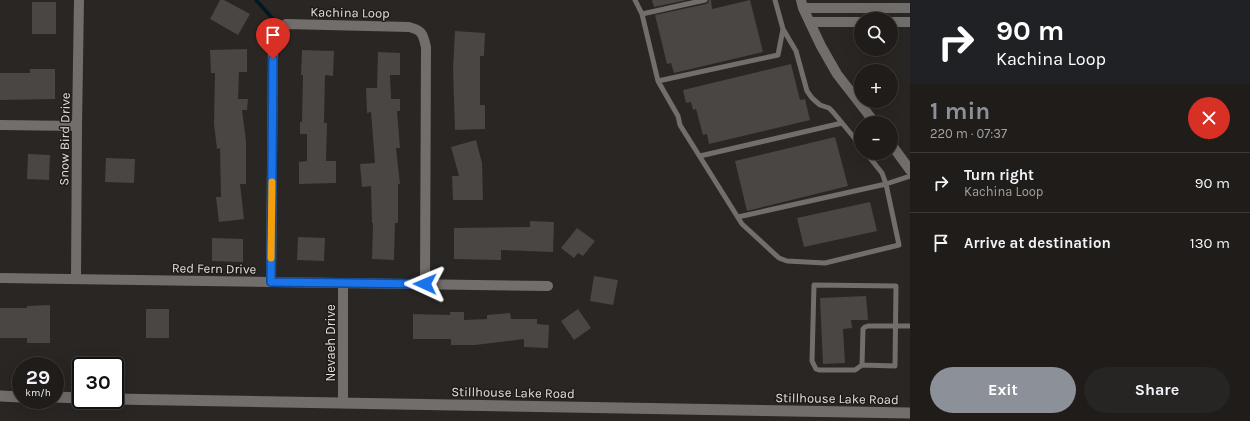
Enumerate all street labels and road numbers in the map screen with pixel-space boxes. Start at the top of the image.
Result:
street label: Kachina Loop [310,4,390,21]
street label: Snow Bird Drive [56,92,73,186]
street label: Red Fern Drive [172,260,257,277]
street label: Nevaeh Drive [323,304,338,382]
street label: Stillhouse Lake Road [451,384,575,401]
street label: Stillhouse Lake Road [775,390,899,407]

